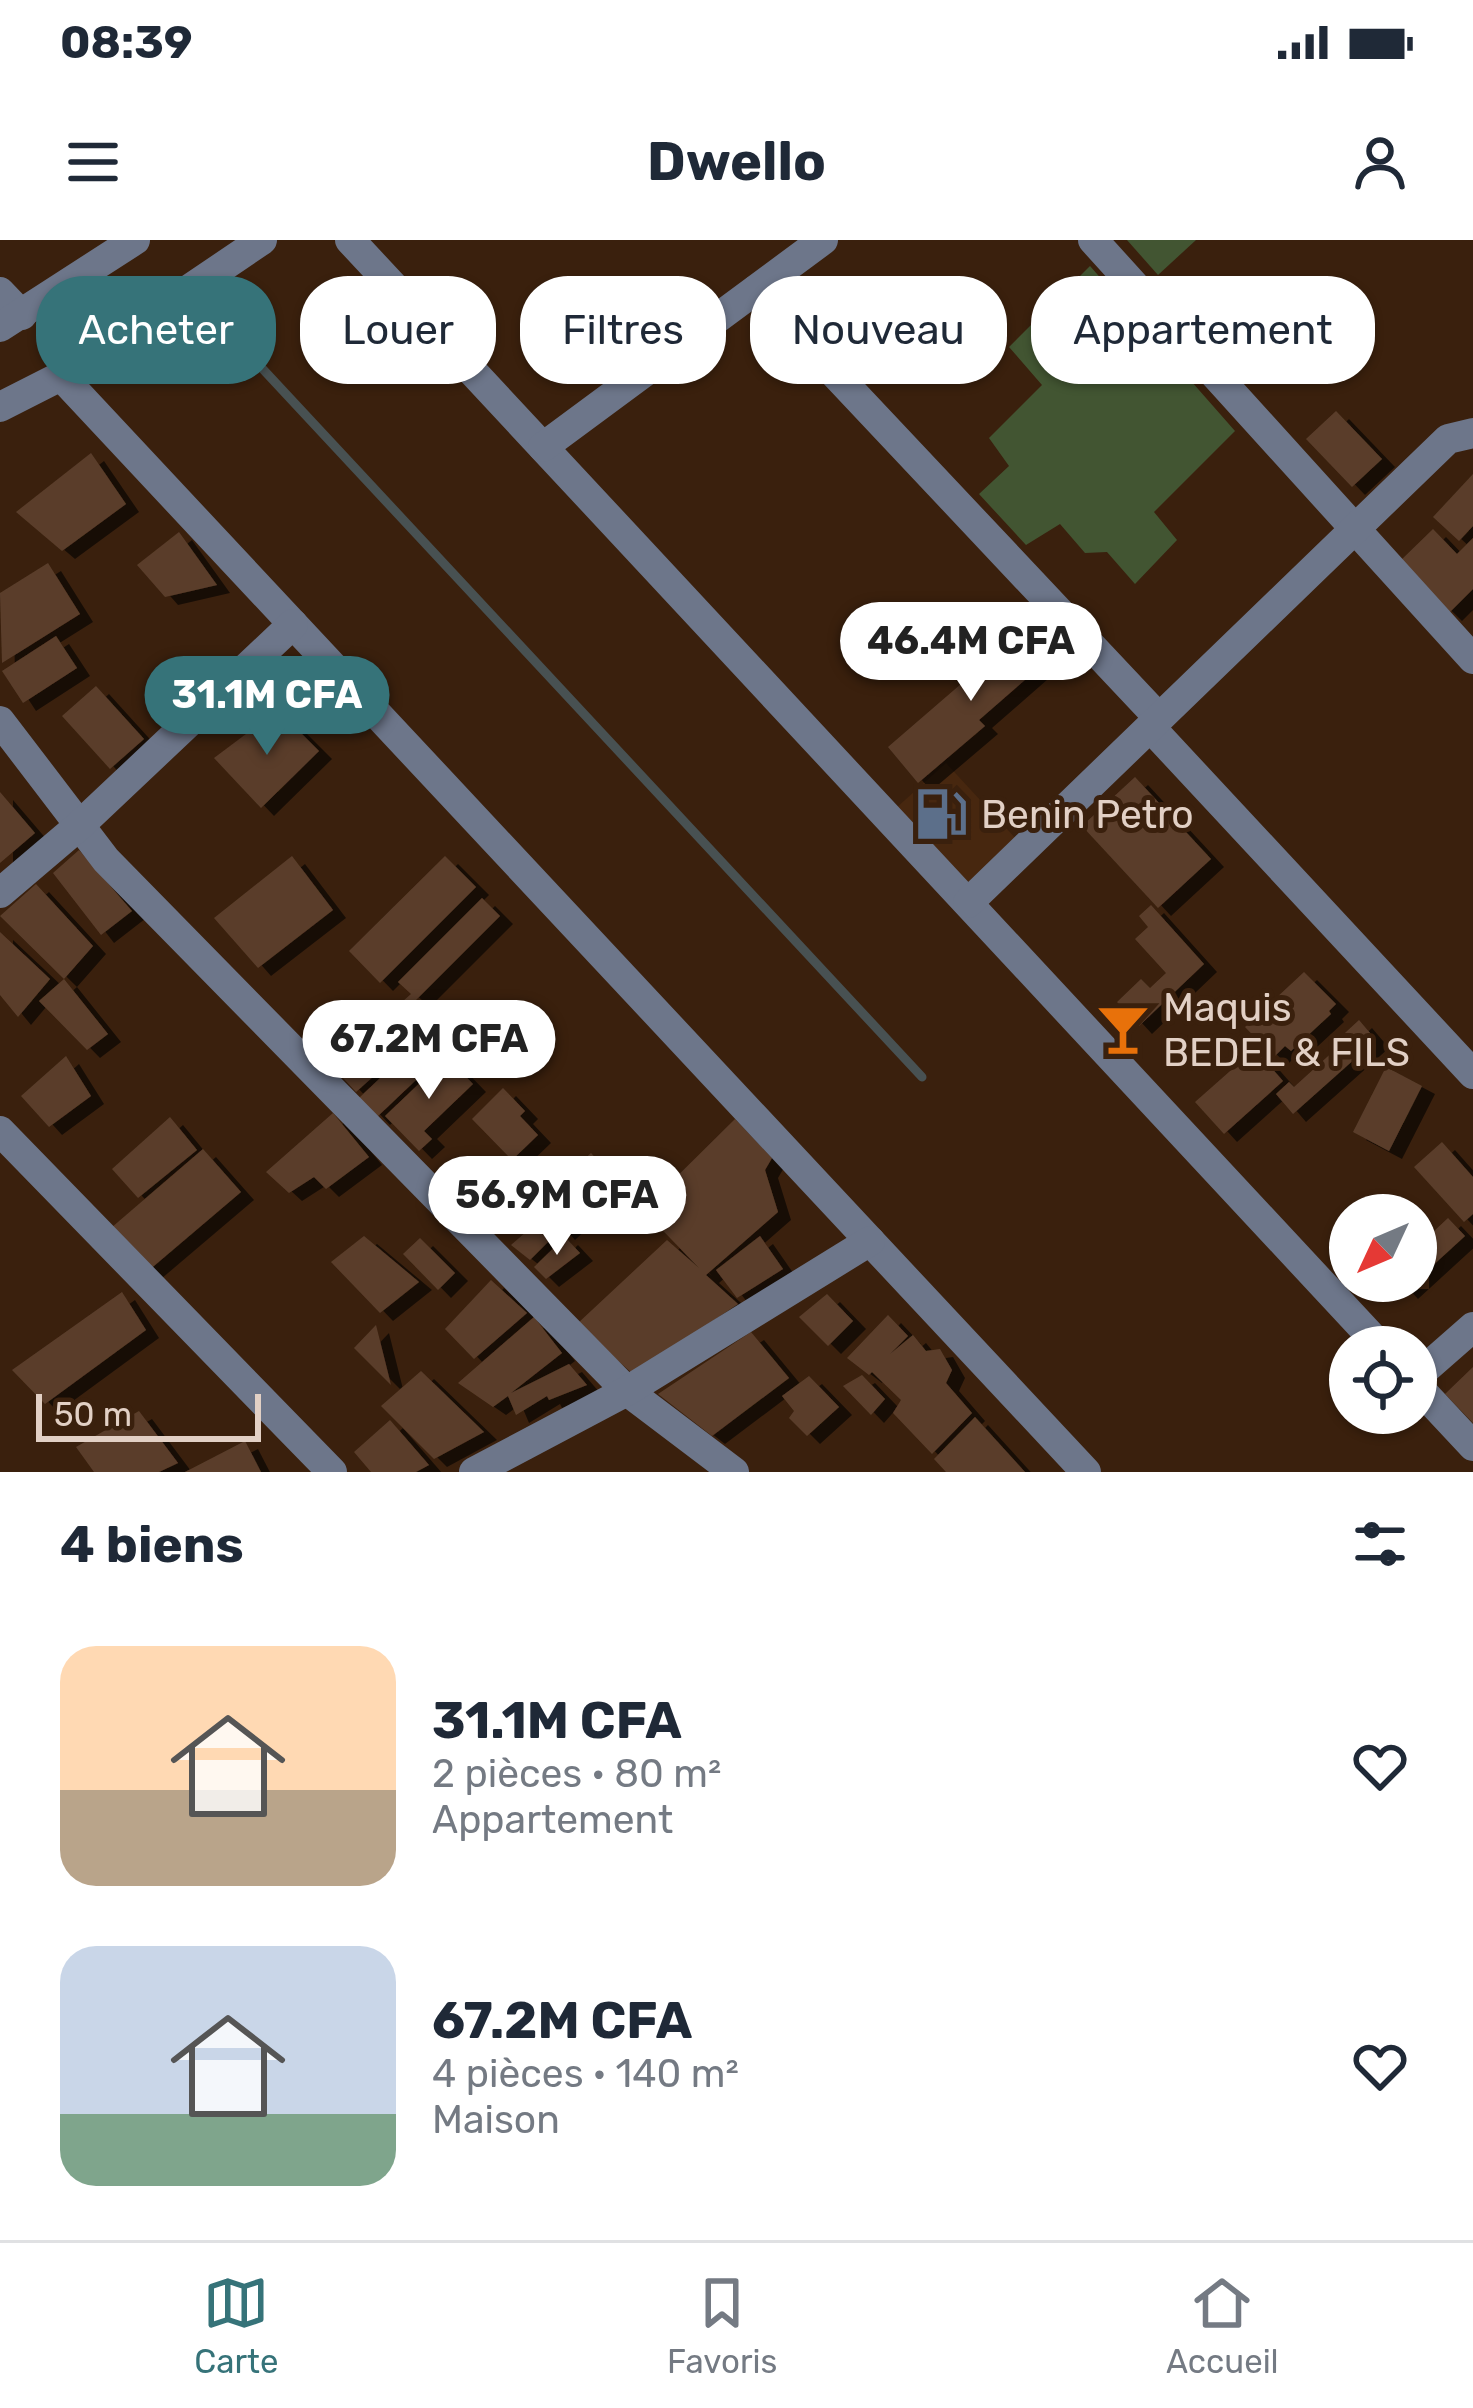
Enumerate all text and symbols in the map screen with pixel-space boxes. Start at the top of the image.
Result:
text: 08:39 [60,16,193,69]
icon: menu [60,129,126,195]
icon: person [1347,129,1413,195]
text: Dwello [647,130,826,194]
chip: Acheter [36,276,276,384]
chip: Louer [300,276,496,384]
chip: Filtres [520,276,726,384]
chip: Nouveau [750,276,1007,384]
chip: Appartement [1031,276,1375,384]
pin: 46.4M CFA [834,602,1108,704]
text: 46.4M CFA [867,618,1075,664]
pin: 31.1M CFA [130,656,404,758]
text: 31.1M CFA [172,672,362,718]
fuel station icon: Benin Petro [912,785,970,843]
place label: Benin Petro [981,792,1194,838]
place label: Maquis BEDEL & FILS [1163,985,1410,1076]
pin: 67.2M CFA [292,1000,566,1102]
bar icon: Maquis BEDEL & FILS [1094,1000,1152,1058]
text: 67.2M CFA [329,1016,529,1062]
pin: 56.9M CFA [420,1156,694,1258]
text: 56.9M CFA [455,1172,659,1218]
north arrow [1329,1194,1437,1302]
map controls [1329,1194,1437,1434]
button: locate [1329,1326,1437,1434]
scale bar [36,1388,261,1441]
text: 50 m [54,1395,132,1434]
icon: filters [1347,1511,1413,1577]
text: 4 biens [60,1514,244,1575]
text: 31.1M CFA [432,1690,682,1751]
icon: home [156,1694,300,1838]
icon: heart [1347,1733,1413,1799]
text: 2 pièces · 80 m² [432,1751,721,1797]
text: Appartement [432,1797,673,1843]
text: 67.2M CFA [432,1990,692,2051]
icon: home [156,1994,300,2138]
icon: heart [1347,2033,1413,2099]
text: 4 pièces · 140 m² [432,2051,739,2097]
text: Maison [432,2097,560,2143]
tab: Carte [194,2270,278,2381]
tab: Favoris [667,2270,777,2381]
tab: Accueil [1166,2270,1279,2381]

